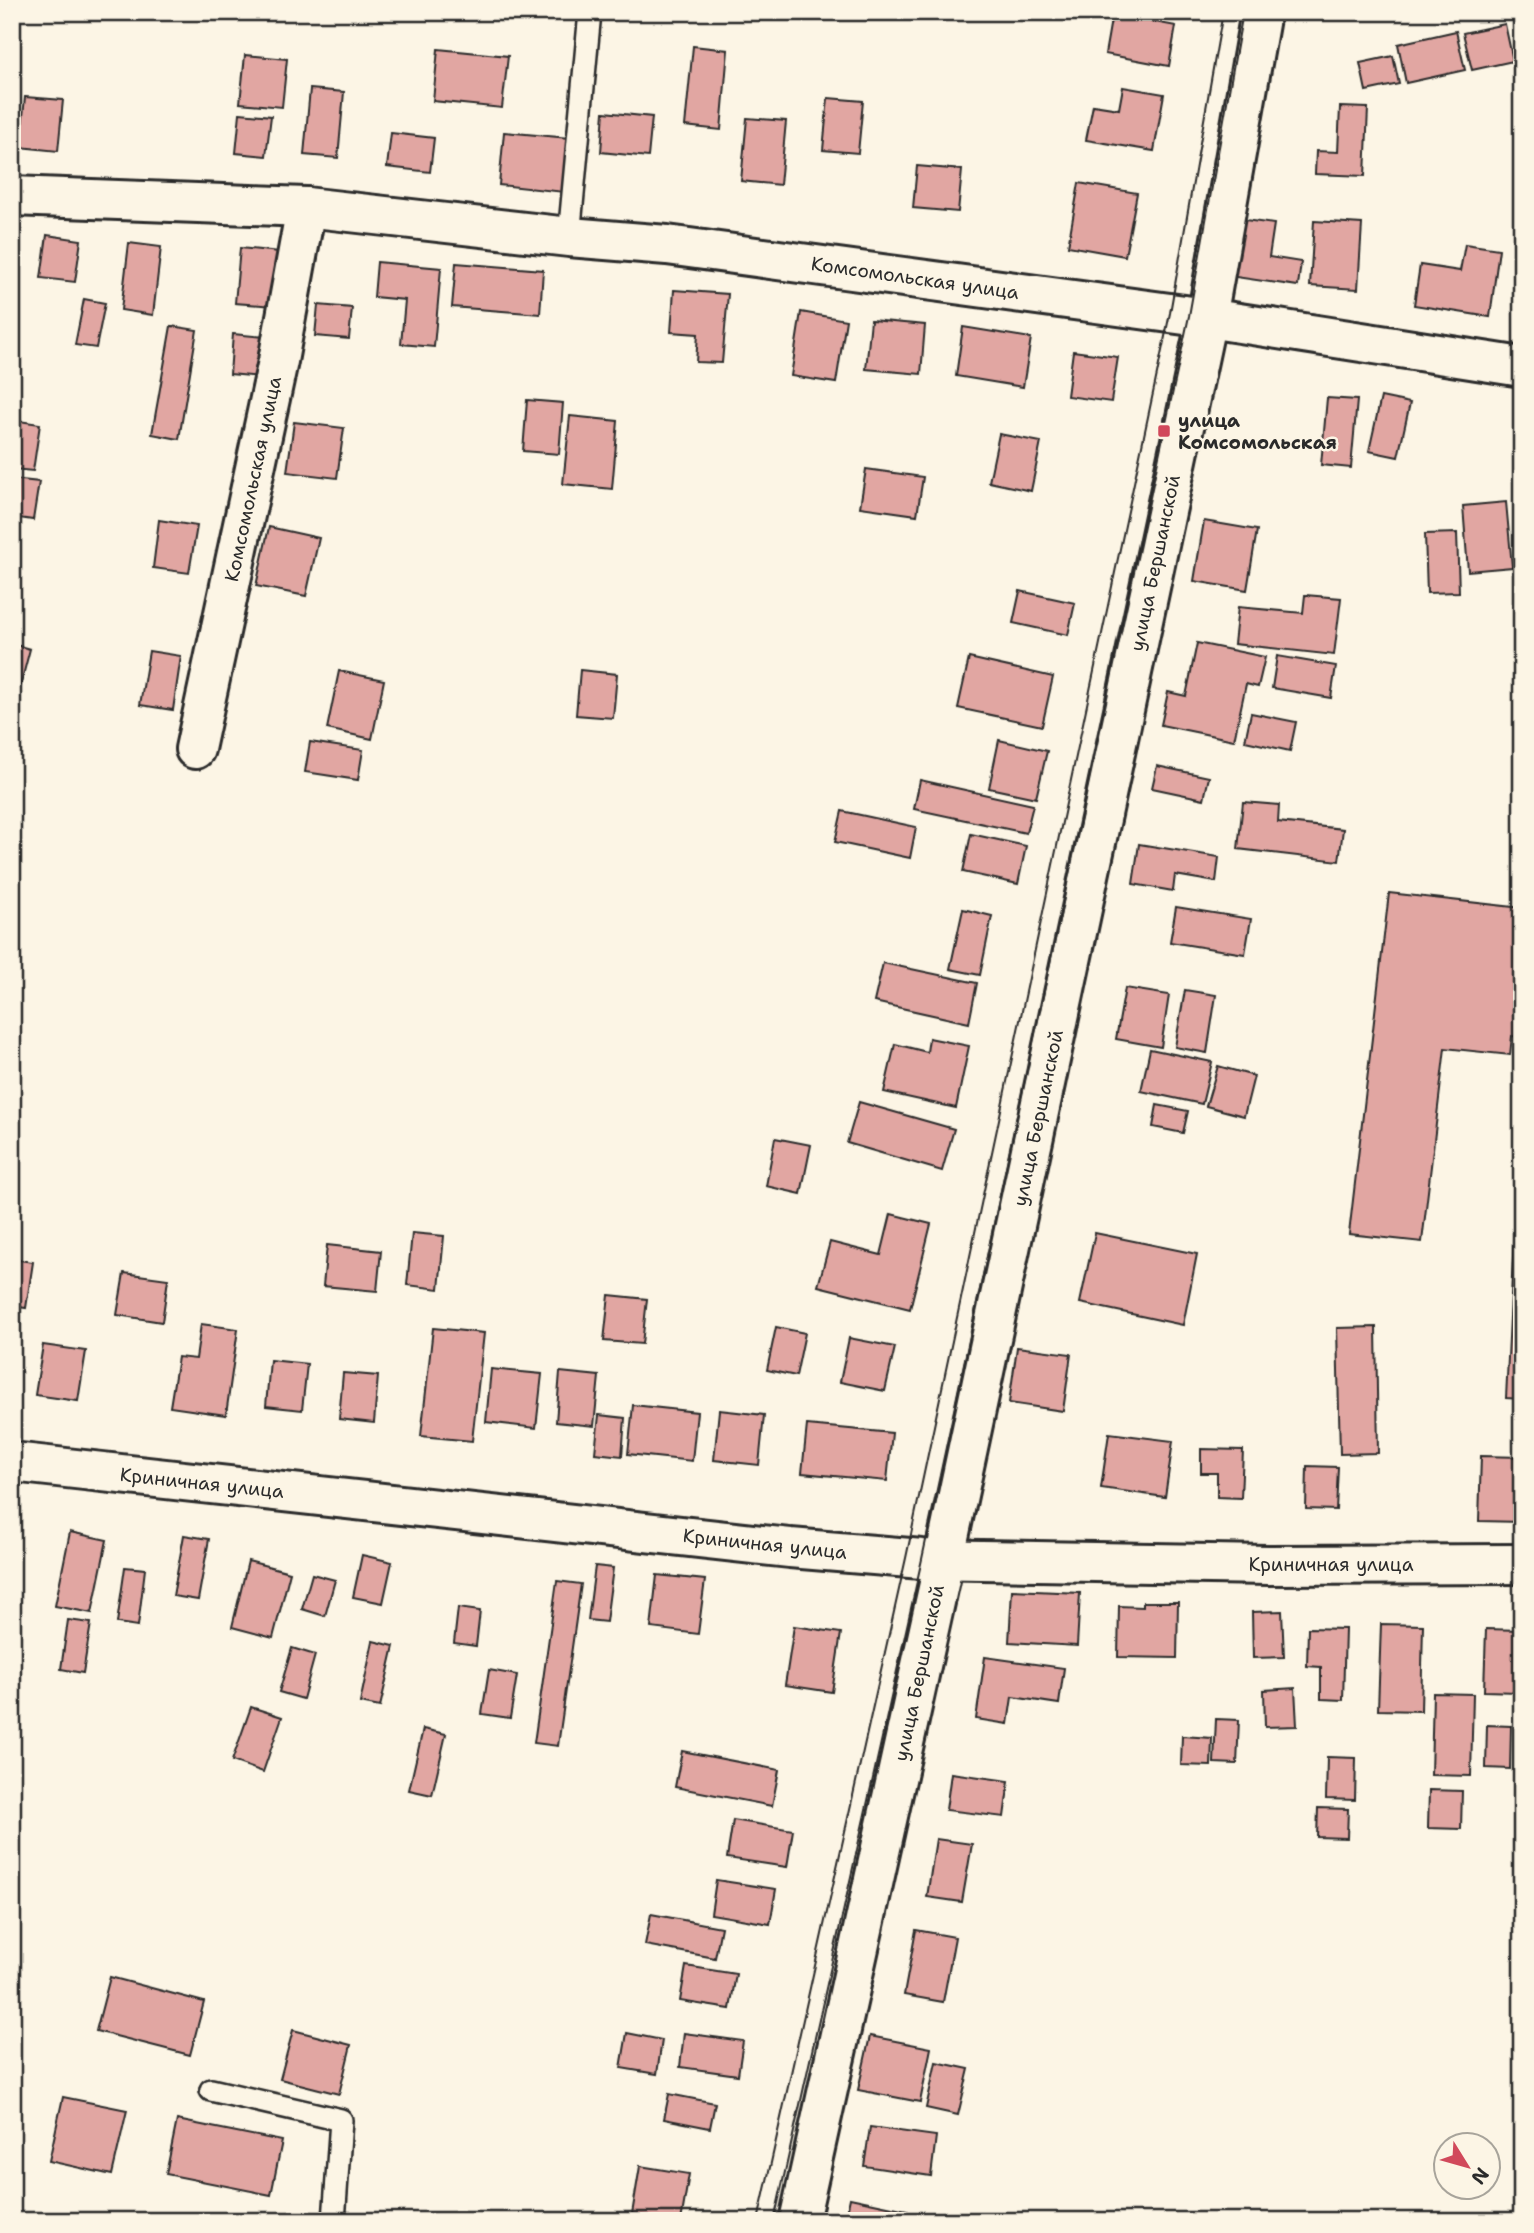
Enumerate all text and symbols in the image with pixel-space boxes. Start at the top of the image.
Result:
street label: Комсомольская улица [809,251,1021,305]
street label: Комсомольская улица [219,374,287,584]
place label: улица Комсомольская [1178,408,1337,455]
marker: улица Комсомольская [1156,423,1172,439]
street label: улица Бершанской [1124,473,1186,653]
street label: улица Бершанской [1007,1028,1069,1208]
street label: Криничная улица [119,1462,285,1504]
street label: Криничная улица [682,1523,848,1565]
street label: Криничная улица [1249,1552,1414,1577]
street label: улица Бершанской [888,1583,950,1763]
north arrow [1432,2132,1502,2202]
text: N [1466,2162,1495,2189]

